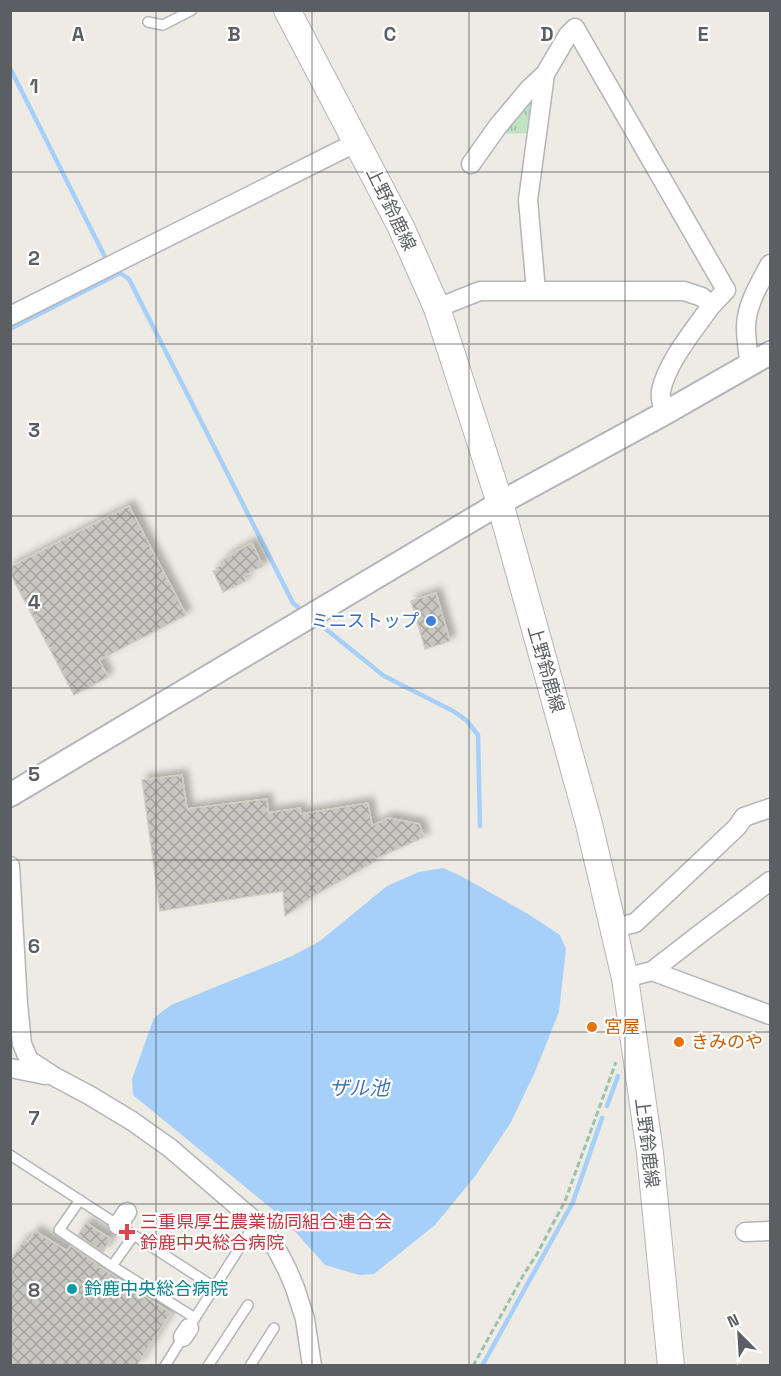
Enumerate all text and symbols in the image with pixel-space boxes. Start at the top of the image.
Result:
text: A [72,21,85,47]
text: B [227,21,241,47]
text: C [384,21,397,47]
text: D [540,21,554,47]
text: E [697,21,709,47]
text: 1 [29,73,39,99]
street label: 上野鈴鹿線 [361,163,422,254]
text: 2 [28,245,40,271]
text: 3 [28,417,40,443]
text: 4 [28,589,41,615]
place label: ミニストップ [311,609,419,632]
marker: ミニストップ [424,614,438,628]
street label: 上野鈴鹿線 [523,622,570,715]
text: 5 [28,761,40,787]
text: 6 [28,933,40,959]
place label: 宮屋 [604,1015,640,1038]
marker: 宮屋 [585,1020,599,1034]
place label: きみのや [691,1030,763,1053]
marker: きみのや [672,1035,686,1049]
water label: ザル池 [329,1075,391,1101]
street label: 上野鈴鹿線 [631,1097,664,1189]
text: 7 [28,1105,40,1131]
place label: 三重県厚生農業協同組合連合会 鈴鹿中央総合病院 [140,1210,392,1254]
marker: 三重県厚生農業協同組合連合会 鈴鹿中央総合病院 [118,1223,136,1241]
text: 8 [28,1277,40,1303]
place label: 鈴鹿中央総合病院 [84,1277,228,1300]
marker: 鈴鹿中央総合病院 [65,1282,79,1296]
north arrow [709,1304,769,1364]
text: N [724,1309,742,1333]

